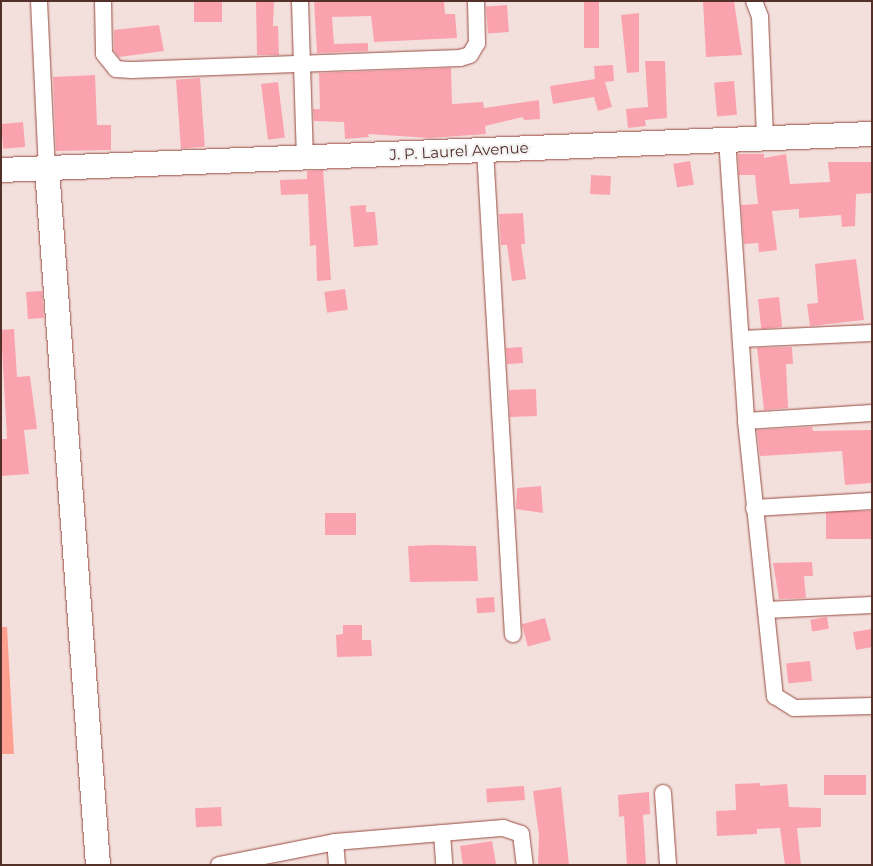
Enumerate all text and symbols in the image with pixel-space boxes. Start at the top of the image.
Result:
street label: J. P. Laurel Avenue [389,138,529,164]

